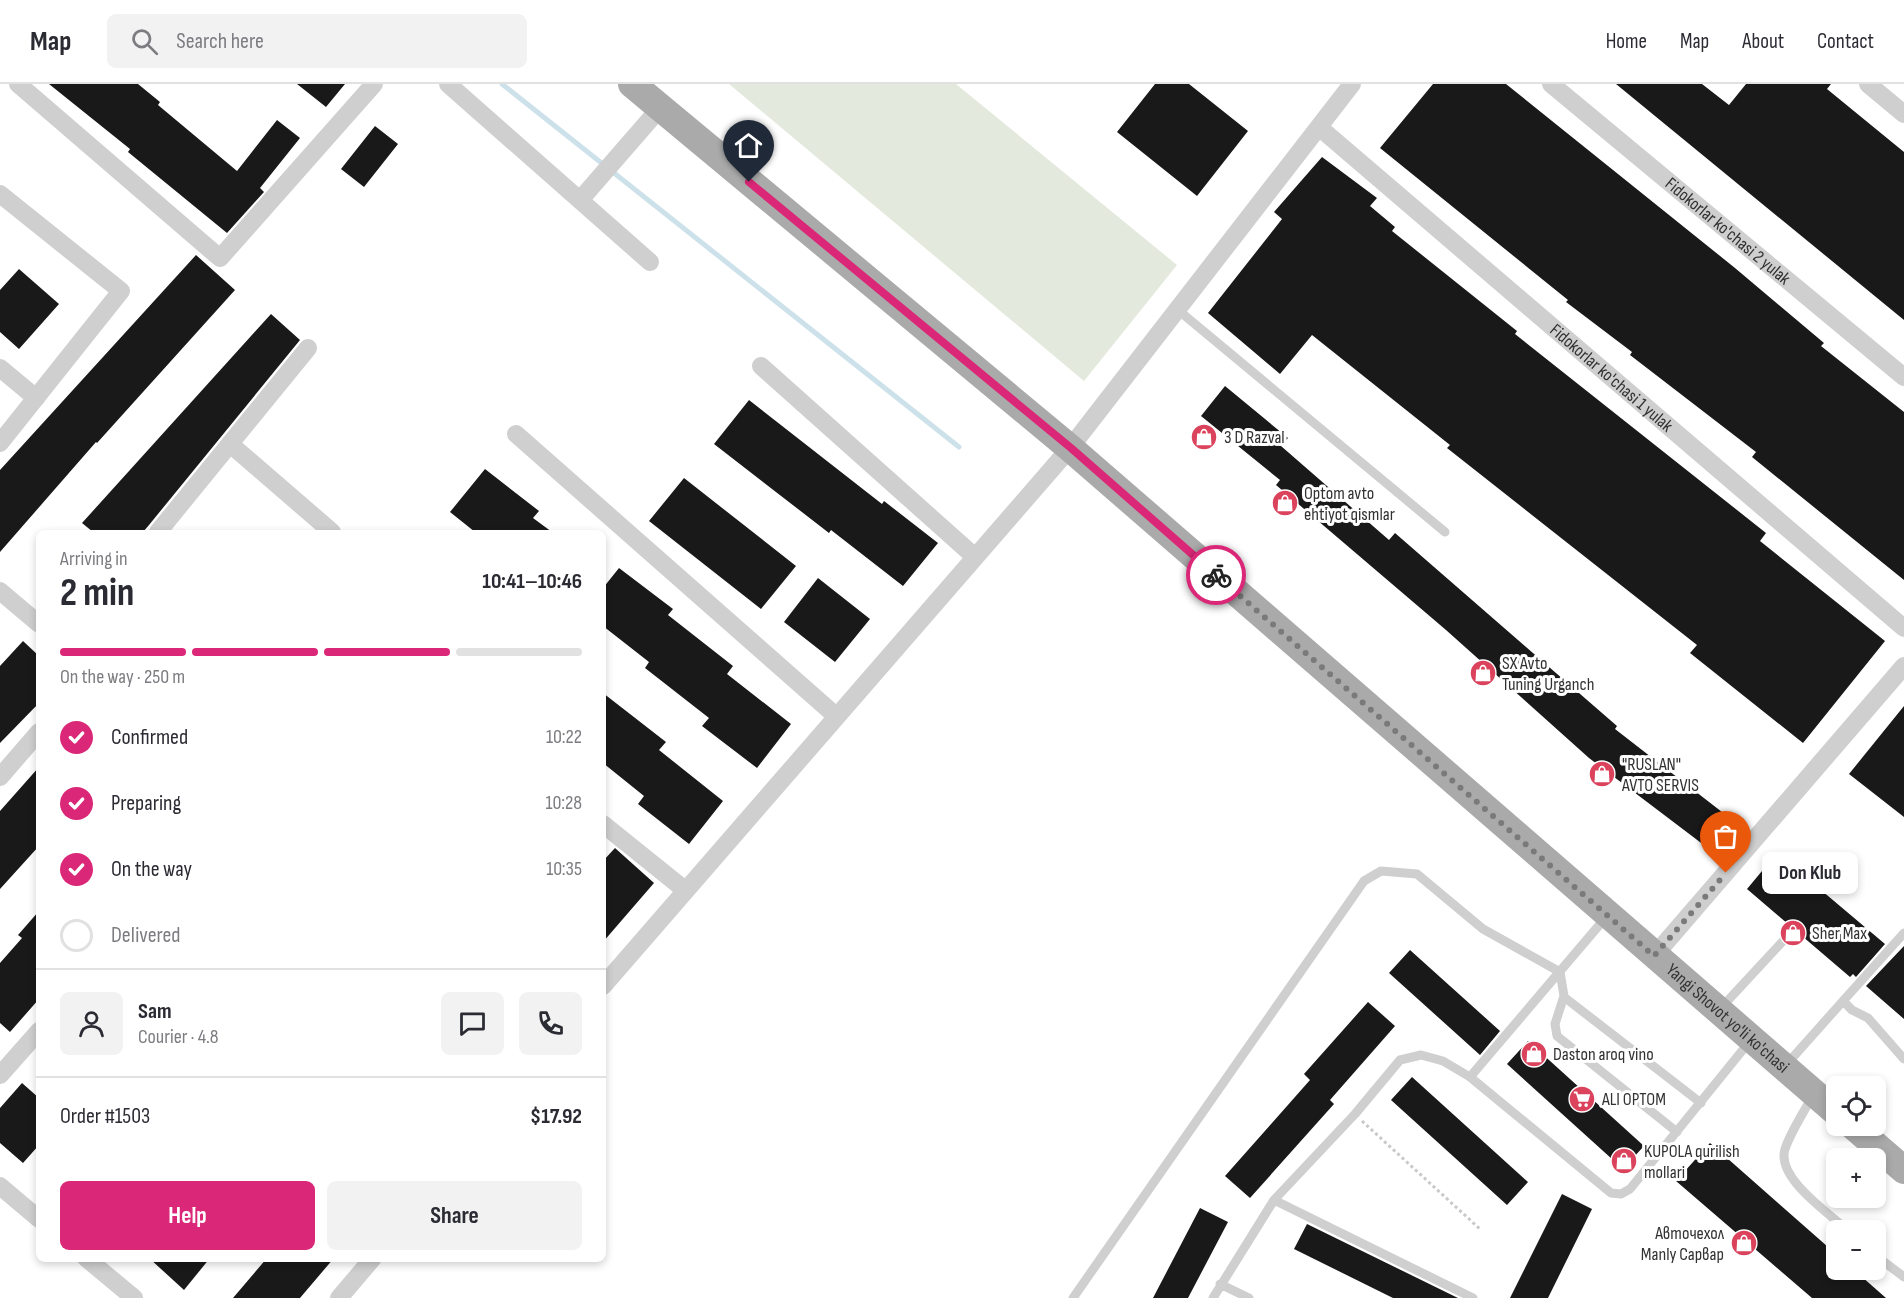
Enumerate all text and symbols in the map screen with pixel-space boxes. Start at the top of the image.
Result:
search box [107,14,527,68]
text: Map [30,25,71,58]
icon: search [128,25,161,58]
text: Search here [176,28,264,55]
text: Home [1606,29,1647,54]
text: Map [1680,29,1709,54]
text: About [1742,29,1784,54]
text: Contact [1817,29,1874,54]
pin [723,120,774,182]
icon: home [732,129,765,162]
street label: Fidokorlar ko'chasi 2 yulak [1661,173,1795,289]
street label: Fidokorlar ko'chasi 1 yulak [1546,320,1677,437]
shop icon: 3 D Razval [1189,422,1219,452]
place label: 3 D Razval [1224,427,1285,448]
place label: Optom avto ehtiyot qismlar [1304,483,1395,525]
shop icon: Optom avto ehtiyot qismlar [1270,488,1300,518]
courier [1186,545,1246,605]
text: Arriving in [60,547,128,571]
icon: bike [1200,559,1233,592]
text: 10:41–10:46 [482,568,582,595]
text: 2 min [60,570,134,617]
place label: SX Avto Tuning Urganch [1502,653,1594,695]
shop icon: SX Avto Tuning Urganch [1468,658,1498,688]
text: On the way · 250 m [60,665,185,689]
icon: check [60,721,93,754]
text: Confirmed [111,724,188,751]
text: 10:22 [546,725,582,749]
place label: "RUSLAN" AVTO SERVIS [1621,754,1699,796]
shop icon: "RUSLAN" AVTO SERVIS [1587,759,1617,789]
icon: check [60,787,93,820]
text: Preparing [111,790,181,817]
text: 10:28 [546,791,582,815]
pin [1700,811,1751,873]
icon: bag [1709,820,1742,853]
callout: Don Klub [1762,852,1858,894]
icon: check [60,853,93,886]
text: On the way [111,856,192,883]
text: 10:35 [546,857,582,881]
text: Don Klub [1779,861,1841,885]
shop icon: Sher Max [1778,918,1808,948]
text: Delivered [111,922,180,949]
place label: Sher Max [1812,923,1867,944]
street label: Yangi Shovot yo'li ko'chasi [1662,960,1793,1078]
button: person [60,992,123,1055]
button: chat [441,992,504,1055]
button: phone [519,992,582,1055]
text: Sam [138,998,172,1025]
text: Courier · 4.8 [138,1025,219,1049]
shop icon: Daston aroq vino [1519,1039,1549,1069]
place label: Daston aroq vino [1553,1044,1654,1065]
map controls [1826,1076,1886,1280]
button: locate [1826,1076,1886,1136]
supermarket icon: ALI OPTOM [1567,1084,1597,1114]
place label: ALI OPTOM [1601,1089,1666,1110]
text: Order #1503 [60,1103,150,1130]
text: $17.92 [530,1103,582,1130]
place label: KUPOLA qurilish mollari [1644,1141,1740,1183]
shop icon: KUPOLA qurilish mollari [1609,1146,1639,1176]
button: + [1826,1148,1886,1208]
button: Help [60,1181,315,1250]
button: Share [327,1181,582,1250]
button: − [1826,1220,1886,1280]
place label: Авточехол Manly Сарвар [1641,1223,1725,1265]
shop icon: Авточехол Manly Сарвар [1729,1228,1759,1258]

